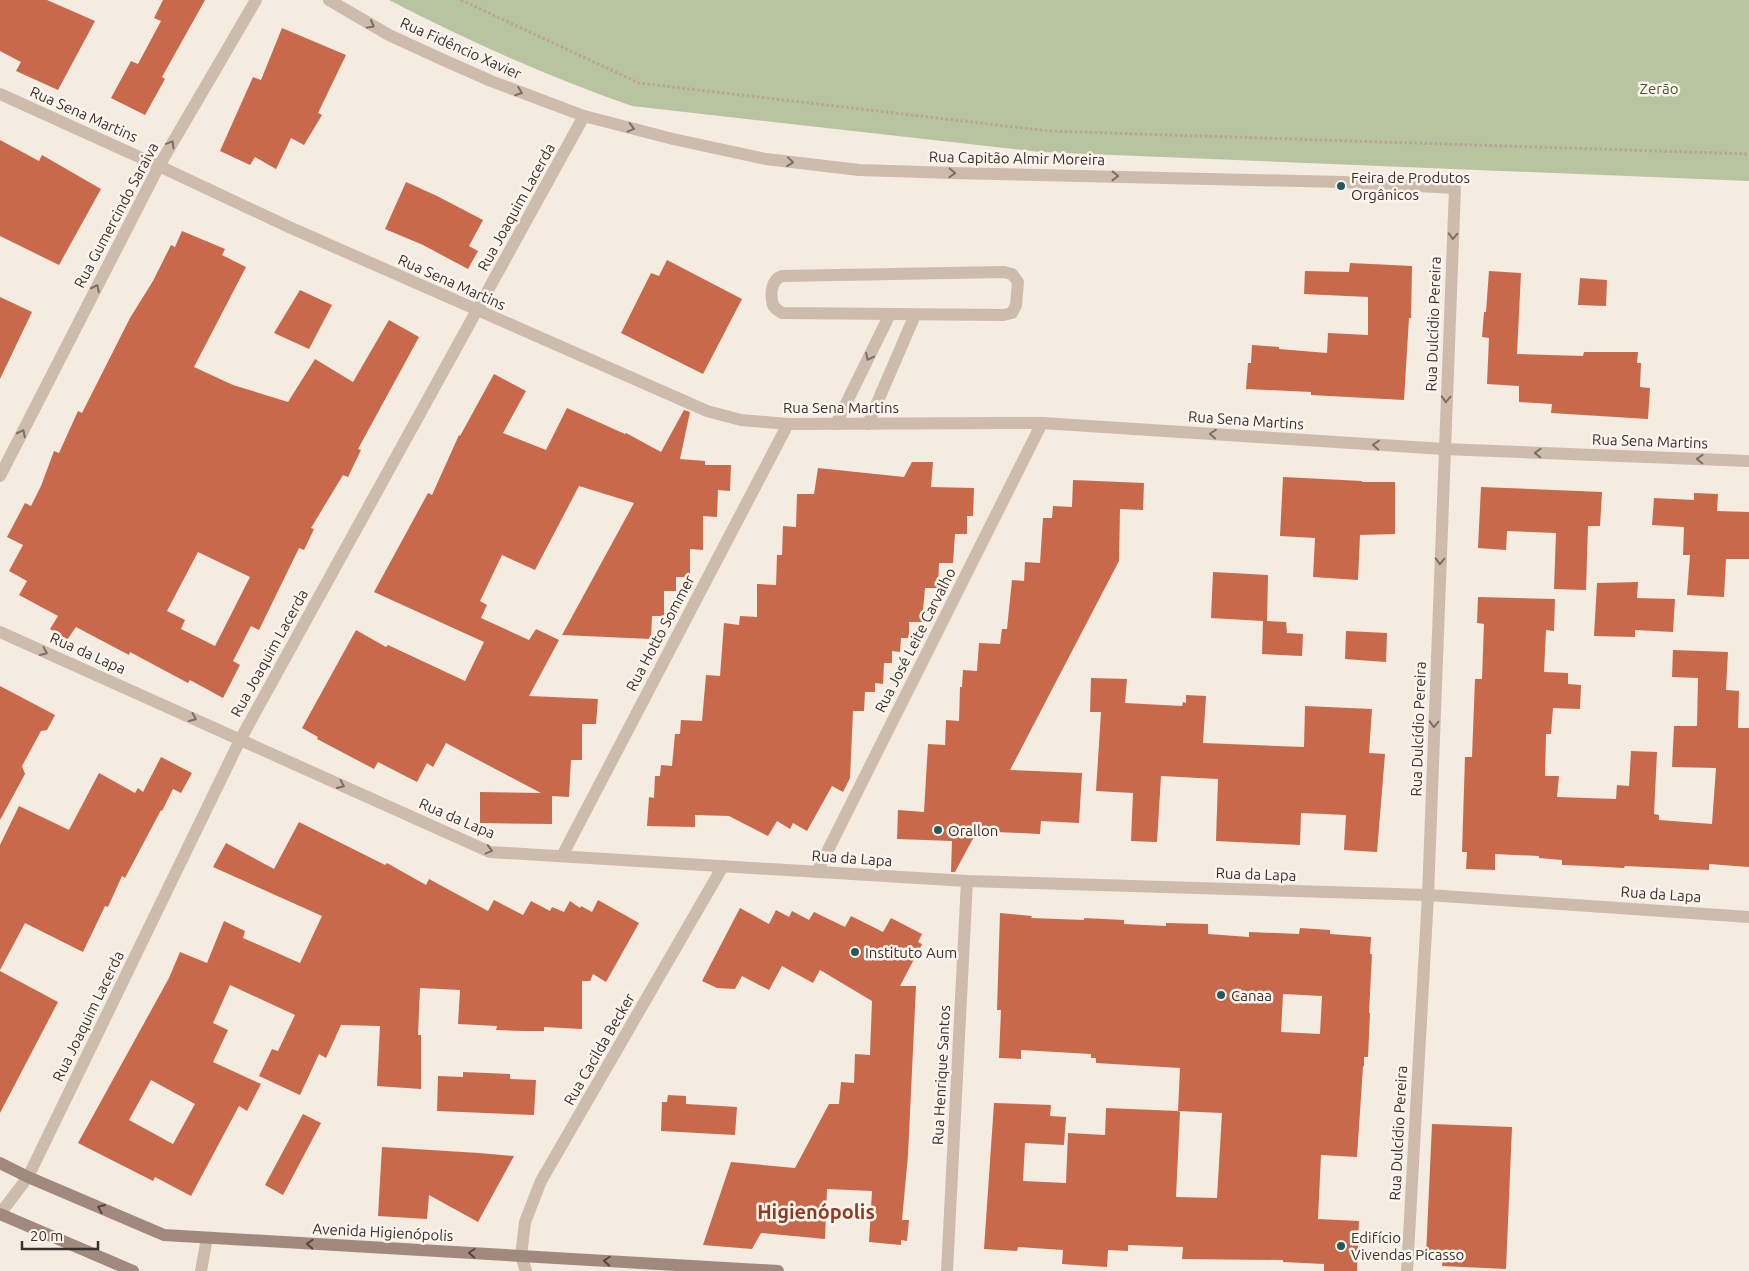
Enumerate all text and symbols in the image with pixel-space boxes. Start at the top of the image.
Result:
street label: Rua Fidêncio Xavier [398,14,525,83]
one-way arrow [366,18,375,28]
park label: Zerão [1640,80,1678,97]
street label: Rua Sena Martins [28,83,140,145]
one-way arrow [514,85,523,96]
one-way arrow [627,123,635,133]
street label: Rua Gumercindo Saraiva [70,139,162,291]
street label: Rua Joaquim Lacerda [474,140,558,274]
one-way arrow [165,141,175,150]
street label: Rua Capitão Almir Moreira [929,148,1105,168]
one-way arrow [786,156,794,167]
one-way arrow [948,168,956,179]
place label: Feira de Produtos Orgânicos [1351,169,1470,203]
one-way arrow [1111,171,1119,181]
marker: Feira de Produtos Orgânicos [1335,180,1347,192]
one-way arrow [1448,233,1459,241]
street label: Rua Sena Martins [396,251,508,313]
street label: Rua Dulcídio Pereira [1422,256,1444,392]
one-way arrow [90,284,100,293]
one-way arrow [865,352,875,361]
one-way arrow [1441,395,1452,403]
street label: Rua Sena Martins [783,399,899,416]
street label: Rua Sena Martins [1188,407,1304,433]
one-way arrow [16,429,26,438]
one-way arrow [1209,429,1217,440]
street label: Rua Sena Martins [1592,430,1708,452]
one-way arrow [1371,439,1379,450]
one-way arrow [1534,448,1542,458]
one-way arrow [1696,454,1704,464]
one-way arrow [1435,557,1446,565]
street label: Rua José Leite Carvalho [871,565,959,715]
street label: Rua Hotto Sommer [622,572,698,694]
street label: Rua Joaquim Lacerda [227,586,311,720]
street label: Rua da Lapa [48,629,128,677]
one-way arrow [39,645,48,656]
street label: Rua Dulcídio Pereira [1407,661,1429,797]
one-way arrow [188,712,197,723]
one-way arrow [1429,720,1440,728]
one-way arrow [336,779,345,789]
street label: Rua da Lapa [416,794,498,842]
place label: Orallon [948,822,998,839]
marker: Orallon [932,824,944,836]
one-way arrow [485,844,494,855]
street label: Rua da Lapa [811,847,893,869]
street label: Rua da Lapa [1215,864,1297,884]
street label: Rua da Lapa [1620,883,1702,905]
place label: Instituto Aum [865,944,957,961]
marker: Instituto Aum [849,946,861,958]
street label: Rua Joaquim Lacerda [49,948,127,1084]
place label: Canaa [1231,987,1272,1004]
marker: Canaa [1215,989,1227,1001]
street label: Rua Cacilda Becker [560,990,638,1108]
street label: Rua Henrique Santos [929,1005,953,1145]
street label: Rua Dulcídio Pereira [1386,1065,1410,1201]
district label: Higienópolis [757,1200,875,1223]
one-way arrow [97,1203,105,1213]
scale bar [22,1218,99,1250]
street label: Avenida Higienópolis [312,1220,454,1244]
text: 20 m [30,1227,63,1244]
place label: Edifício Vivendas Picasso [1351,1229,1464,1263]
one-way arrow [306,1238,314,1249]
marker: Edifício Vivendas Picasso [1335,1240,1347,1252]
one-way arrow [468,1248,476,1259]
one-way arrow [603,1256,611,1267]

